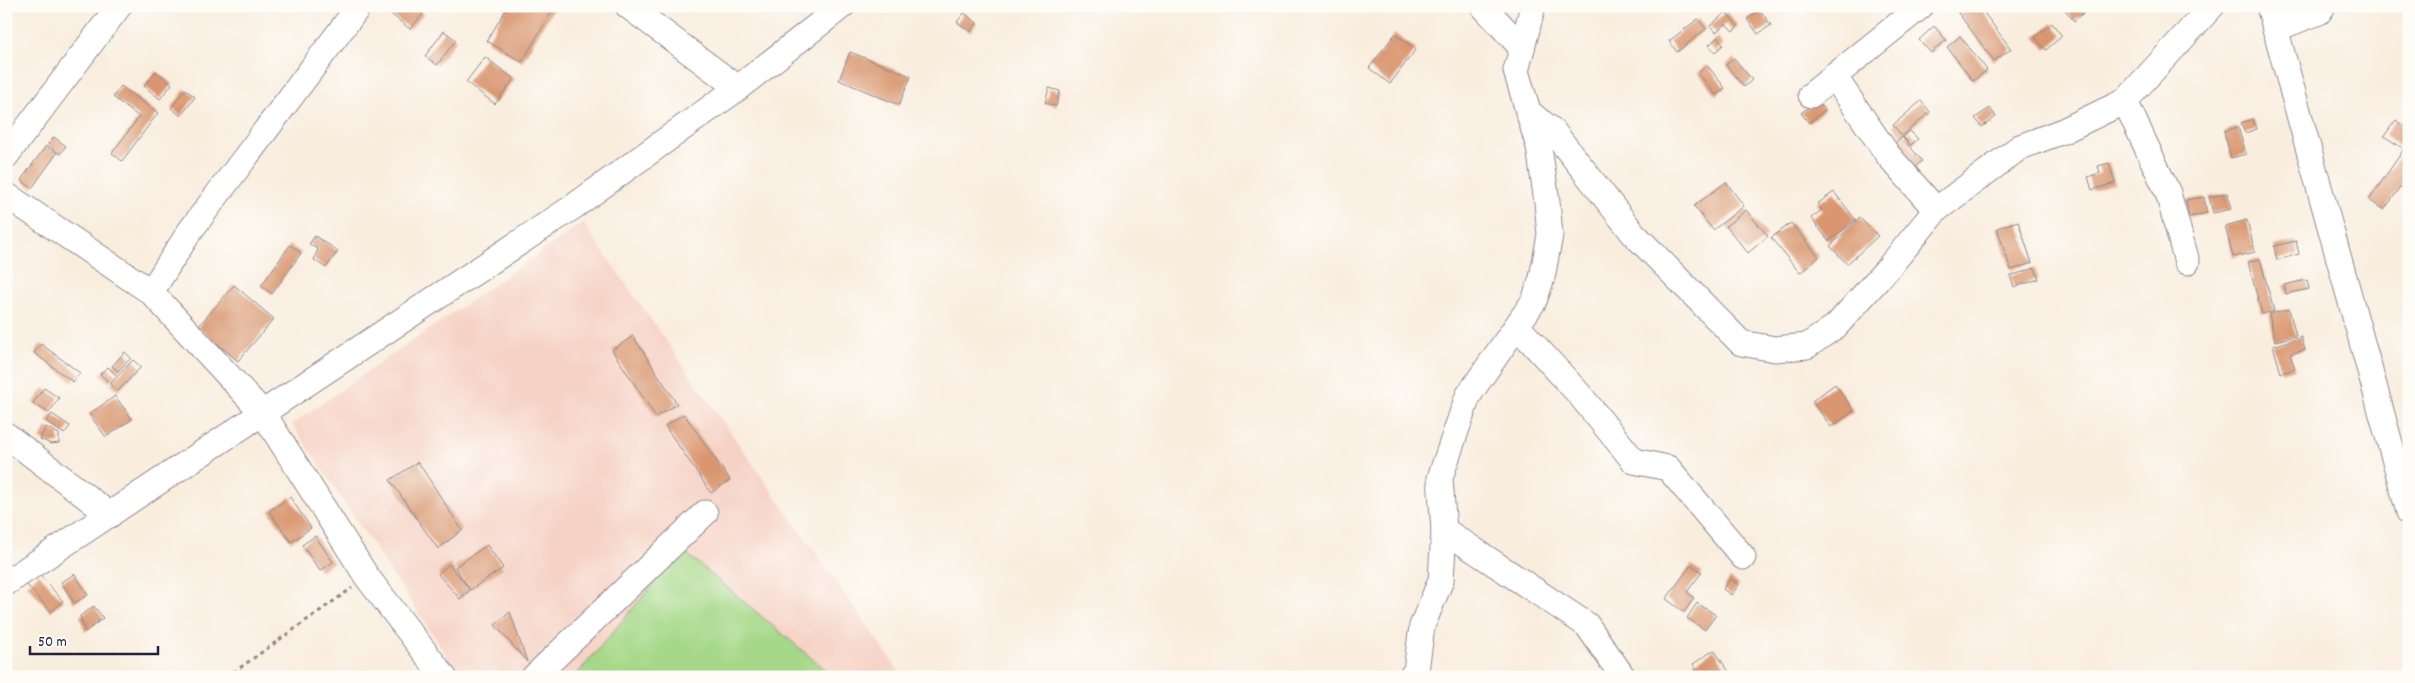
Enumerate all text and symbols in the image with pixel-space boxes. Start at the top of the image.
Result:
scale bar [30,623,158,655]
text: 50 m [38,632,67,654]

